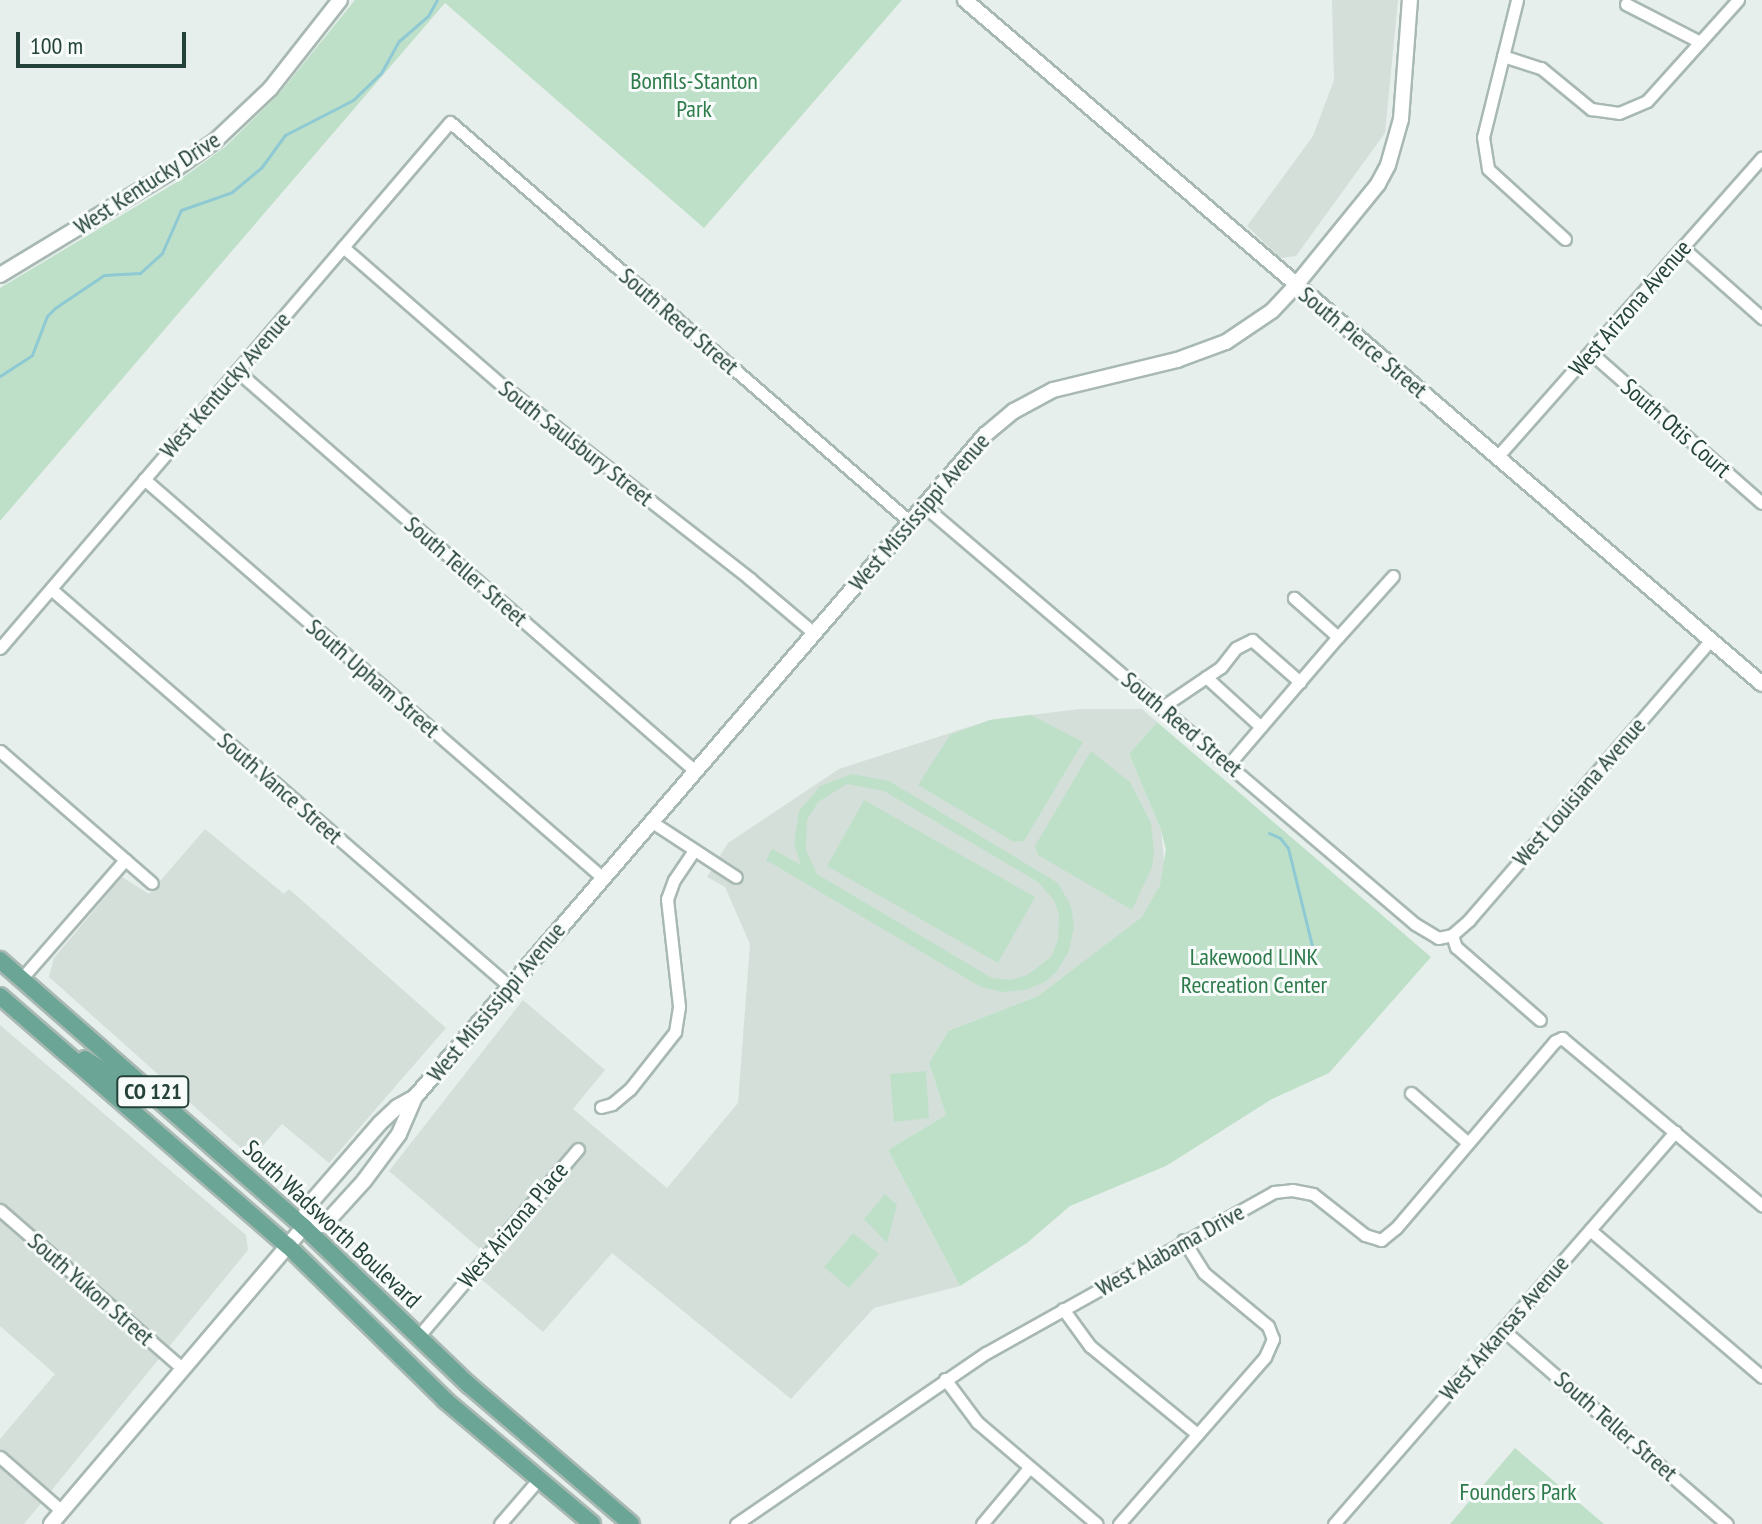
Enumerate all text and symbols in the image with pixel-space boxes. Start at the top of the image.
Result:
scale bar [20,16,190,66]
text: 100 m [30,30,83,61]
park label: Bonfils-Stanton Park [630,67,758,123]
street label: West Kentucky Drive [68,125,226,241]
street label: West Arizona Avenue [1562,233,1698,383]
street label: South Reed Street [613,261,745,381]
street label: South Pierce Street [1293,280,1433,404]
street label: West Kentucky Avenue [153,305,297,465]
street label: South Otis Court [1615,372,1737,484]
street label: South Saulsbury Street [493,374,659,512]
street label: West Mississippi Avenue [842,427,996,597]
street label: South Teller Street [398,510,534,632]
street label: South Upham Street [301,612,445,744]
street label: South Reed Street [1116,665,1248,783]
street label: West Louisiana Avenue [1506,711,1652,873]
street label: South Vance Street [212,726,348,850]
street label: West Mississippi Avenue [421,916,571,1088]
park label: Lakewood LINK Recreation Center [1181,943,1327,999]
road number: CO 121 [115,1074,191,1110]
street label: South Wadsworth Boulevard [237,1134,427,1314]
street label: West Arizona Place [452,1156,574,1294]
street label: West Alabama Drive [1091,1197,1249,1303]
street label: South Yukon Street [22,1226,160,1352]
street label: West Arkansas Avenue [1433,1249,1575,1407]
street label: South Teller Street [1548,1365,1684,1487]
park label: Founders Park [1460,1478,1576,1506]

